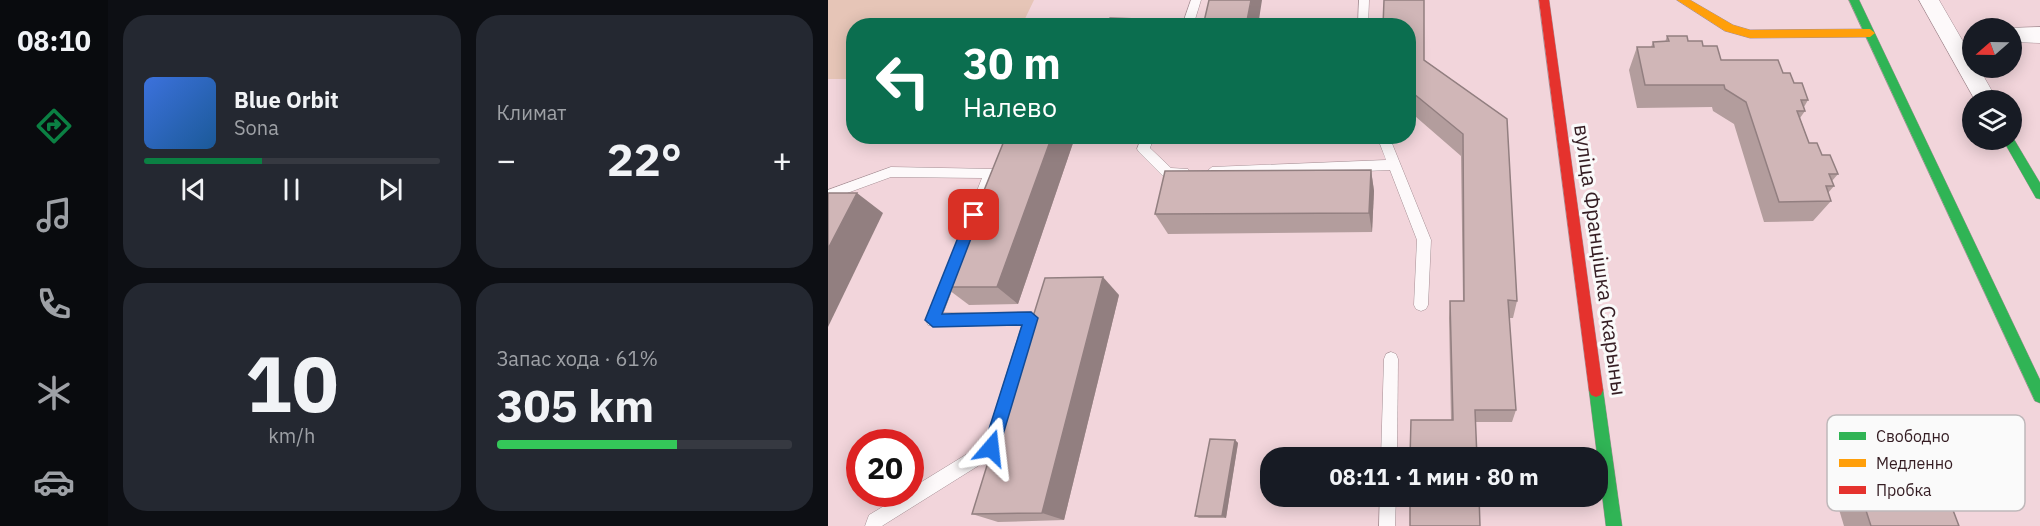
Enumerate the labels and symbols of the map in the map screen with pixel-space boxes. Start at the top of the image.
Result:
north arrow [1962,18,2022,78]
street label: вуліца Францішка Скарыны [1568,122,1634,397]
pin [948,189,999,240]
legend [1827,415,2025,511]
position arrow [959,416,1023,480]
text: Свободно [1876,426,1950,446]
speed limit sign: 20 [846,429,924,507]
text: Медленно [1876,453,1953,473]
text: Пробка [1876,480,1932,500]

